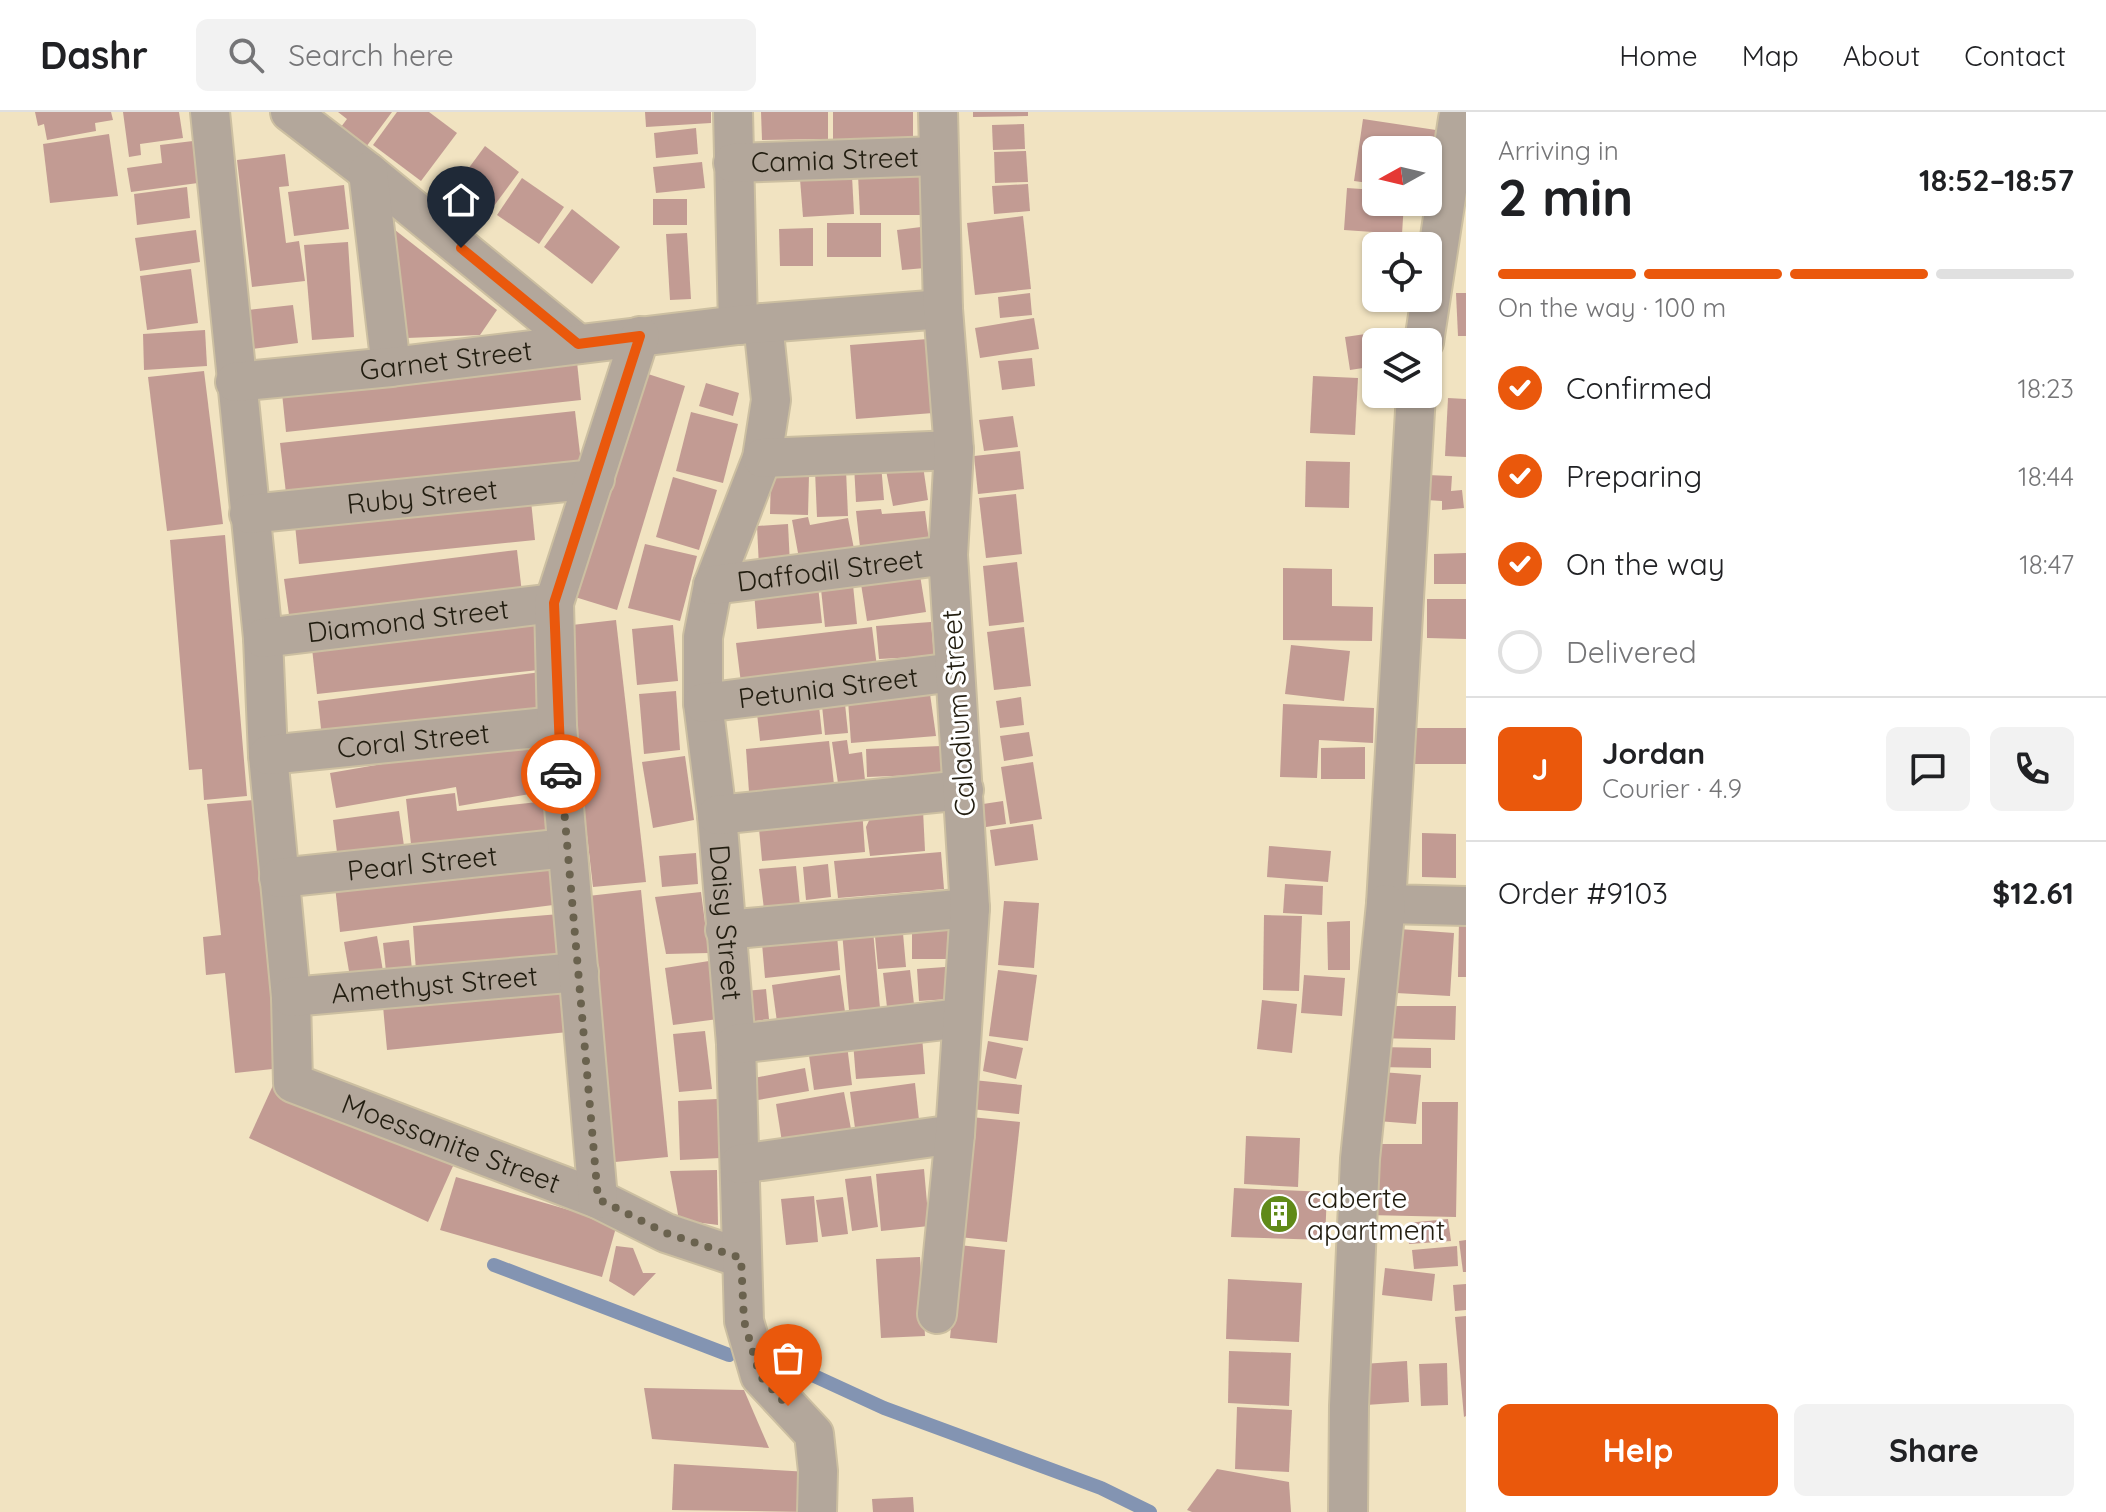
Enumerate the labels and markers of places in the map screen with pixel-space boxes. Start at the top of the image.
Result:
pin [427,166,495,248]
place label: caberte apartment [1307,1180,1445,1247]
building icon: caberte apartment [1258,1193,1300,1235]
pin [754,1324,822,1406]

